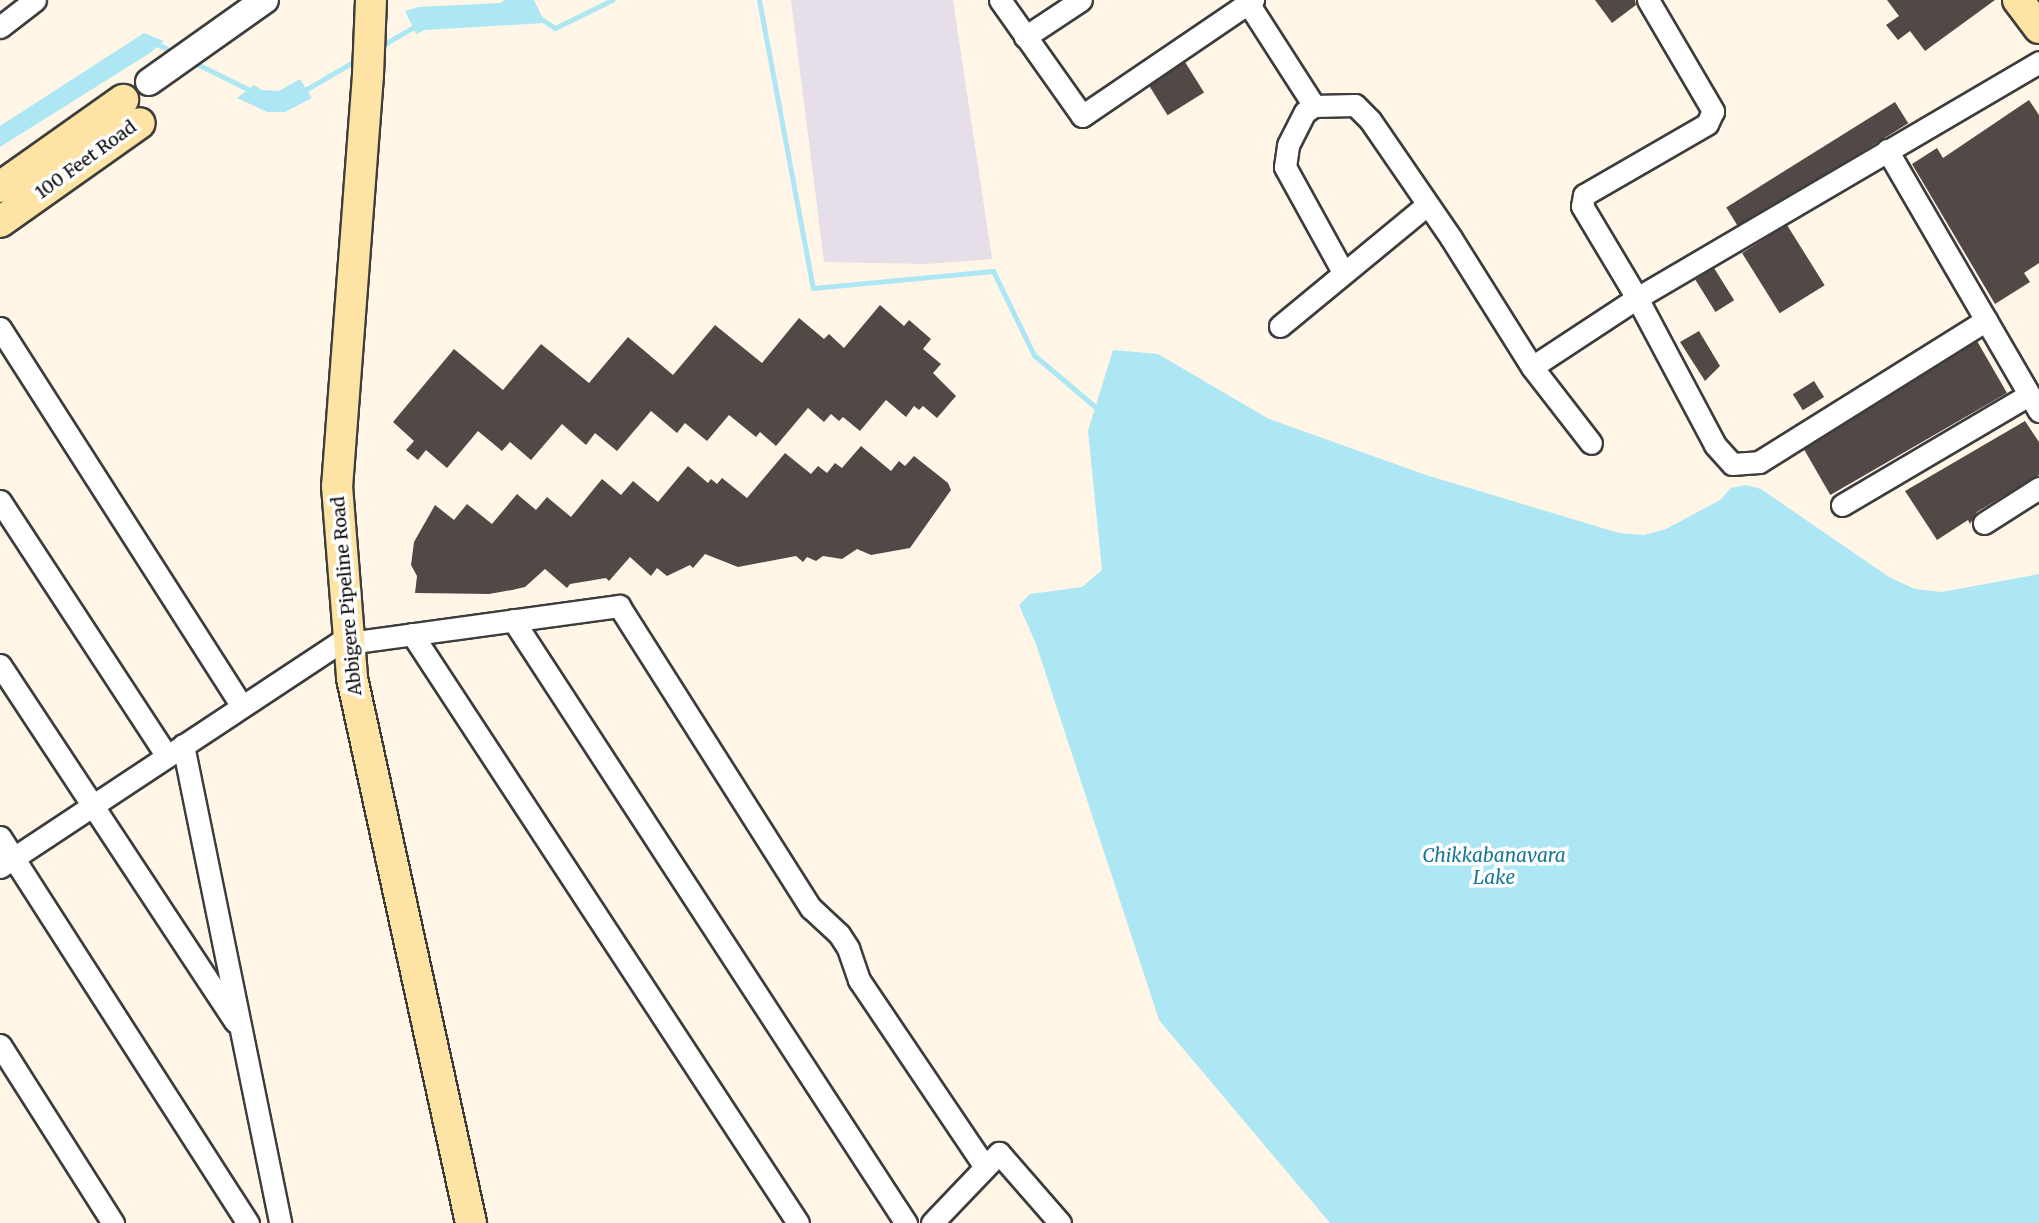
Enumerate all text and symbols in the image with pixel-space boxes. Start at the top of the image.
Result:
street label: 100 Feet Road [31,116,141,204]
street label: Abbigere Pipeline Road [328,496,366,696]
water label: Chikkabanavara Lake [1422,845,1566,889]

